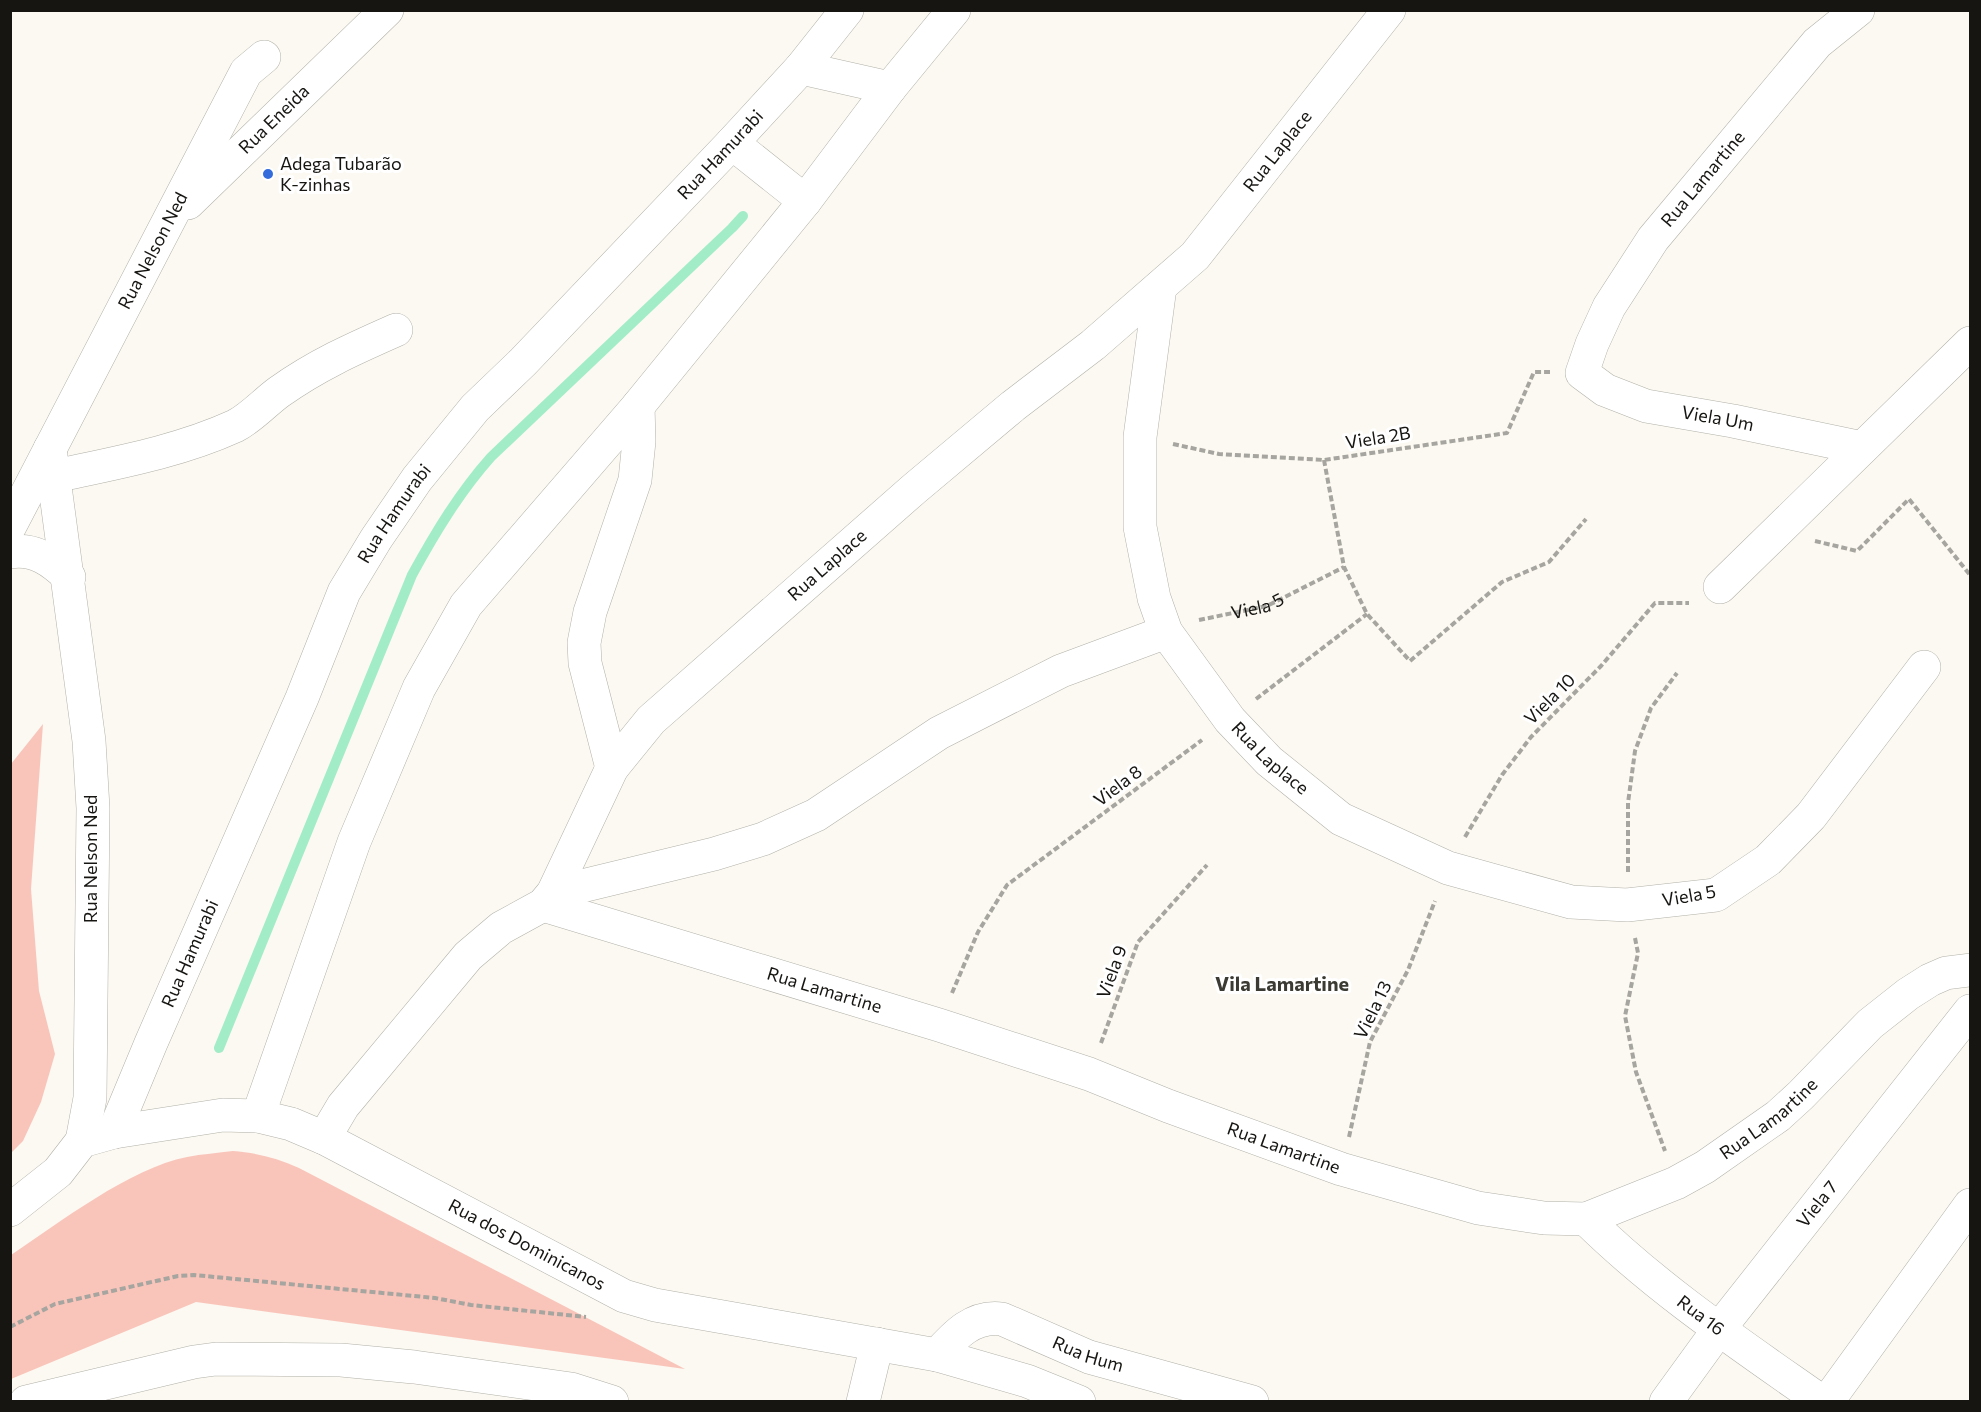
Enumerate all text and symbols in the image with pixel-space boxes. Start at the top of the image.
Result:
street label: Rua Eneida [234,80,313,158]
street label: Rua Hamurabi [672,105,767,204]
street label: Rua Laplace [1238,105,1316,196]
street label: Rua Lamartine [1656,126,1749,231]
place label: Adega Tubarão K-zinhas [280,152,402,195]
marker: Adega Tubarão K-zinhas [261,167,275,181]
street label: Rua Nelson Ned [113,188,192,313]
street label: Viela Um [1680,400,1756,435]
street label: Viela 2B [1344,421,1412,453]
street label: Rua Hamurabi [352,459,435,567]
street label: Rua Laplace [783,524,871,605]
street label: Viela 5 [1229,587,1287,623]
street label: Viela 10 [1519,668,1579,728]
street label: Rua Laplace [1227,717,1314,799]
street label: Viela 8 [1089,760,1146,810]
street label: Rua Nelson Ned [79,795,101,923]
street label: Viela 5 [1660,879,1717,911]
street label: Rua Hamurabi [156,896,222,1010]
street label: Viela 9 [1091,942,1131,1001]
street label: Rua Lamartine [765,962,885,1017]
district label: Vila Lamartine [1215,971,1349,995]
street label: Viela 13 [1349,977,1396,1042]
street label: Rua Lamartine [1715,1073,1821,1164]
street label: Rua Lamartine [1224,1117,1344,1178]
street label: Viela 7 [1791,1176,1842,1232]
street label: Rua dos Dominicanos [445,1194,610,1294]
street label: Rua 16 [1673,1290,1729,1340]
street label: Rua Hum [1049,1330,1126,1376]

